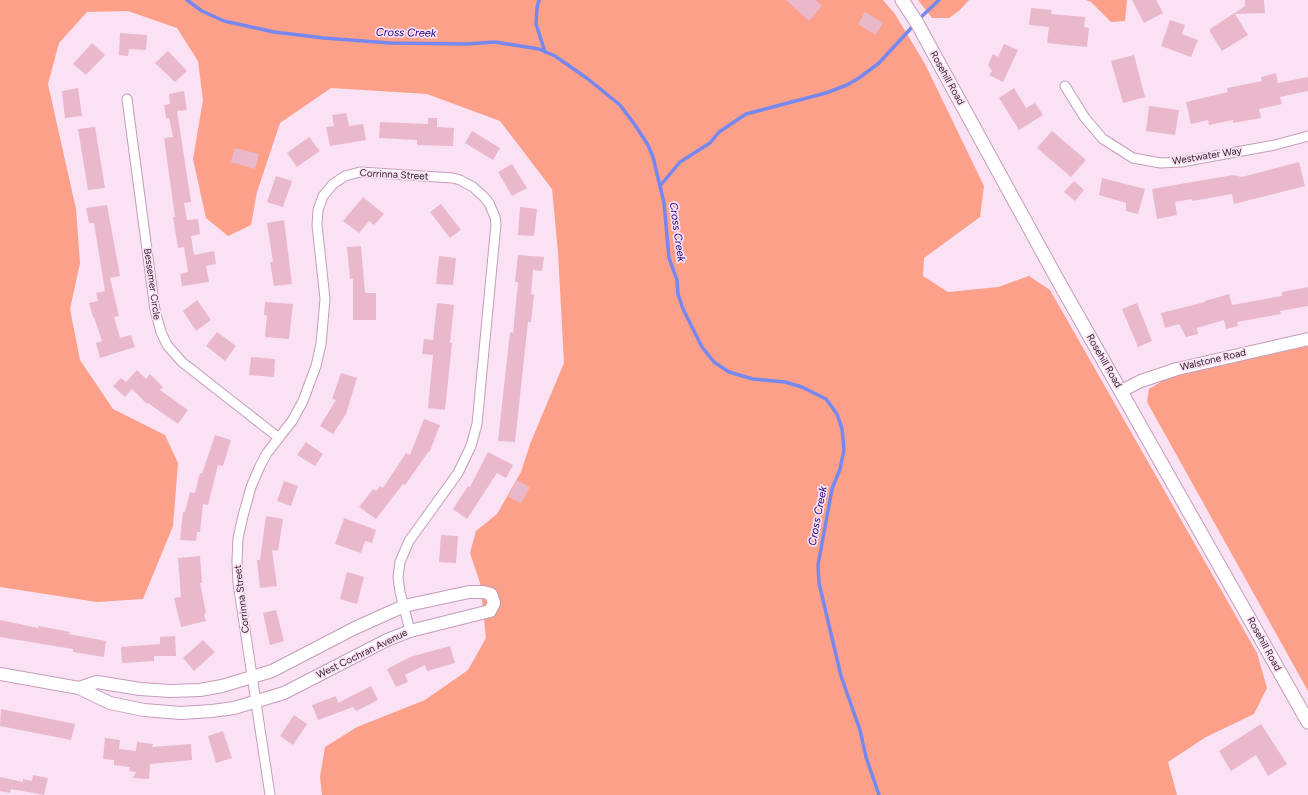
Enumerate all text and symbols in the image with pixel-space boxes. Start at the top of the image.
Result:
water label: Cross Creek [376,26,436,40]
street label: Rosehill Road [927,49,967,107]
street label: Westwater Way [1171,145,1243,167]
street label: Corrinna Street [359,167,429,183]
water label: Cross Creek [666,201,688,263]
street label: Bessemer Circle [141,247,163,321]
street label: Rosehill Road [1084,332,1124,390]
street label: Walstone Road [1179,347,1247,373]
water label: Cross Creek [806,485,830,547]
street label: Corrinna Street [232,564,252,634]
street label: Rosehill Road [1244,615,1284,673]
street label: West Cochran Avenue [314,627,410,681]

